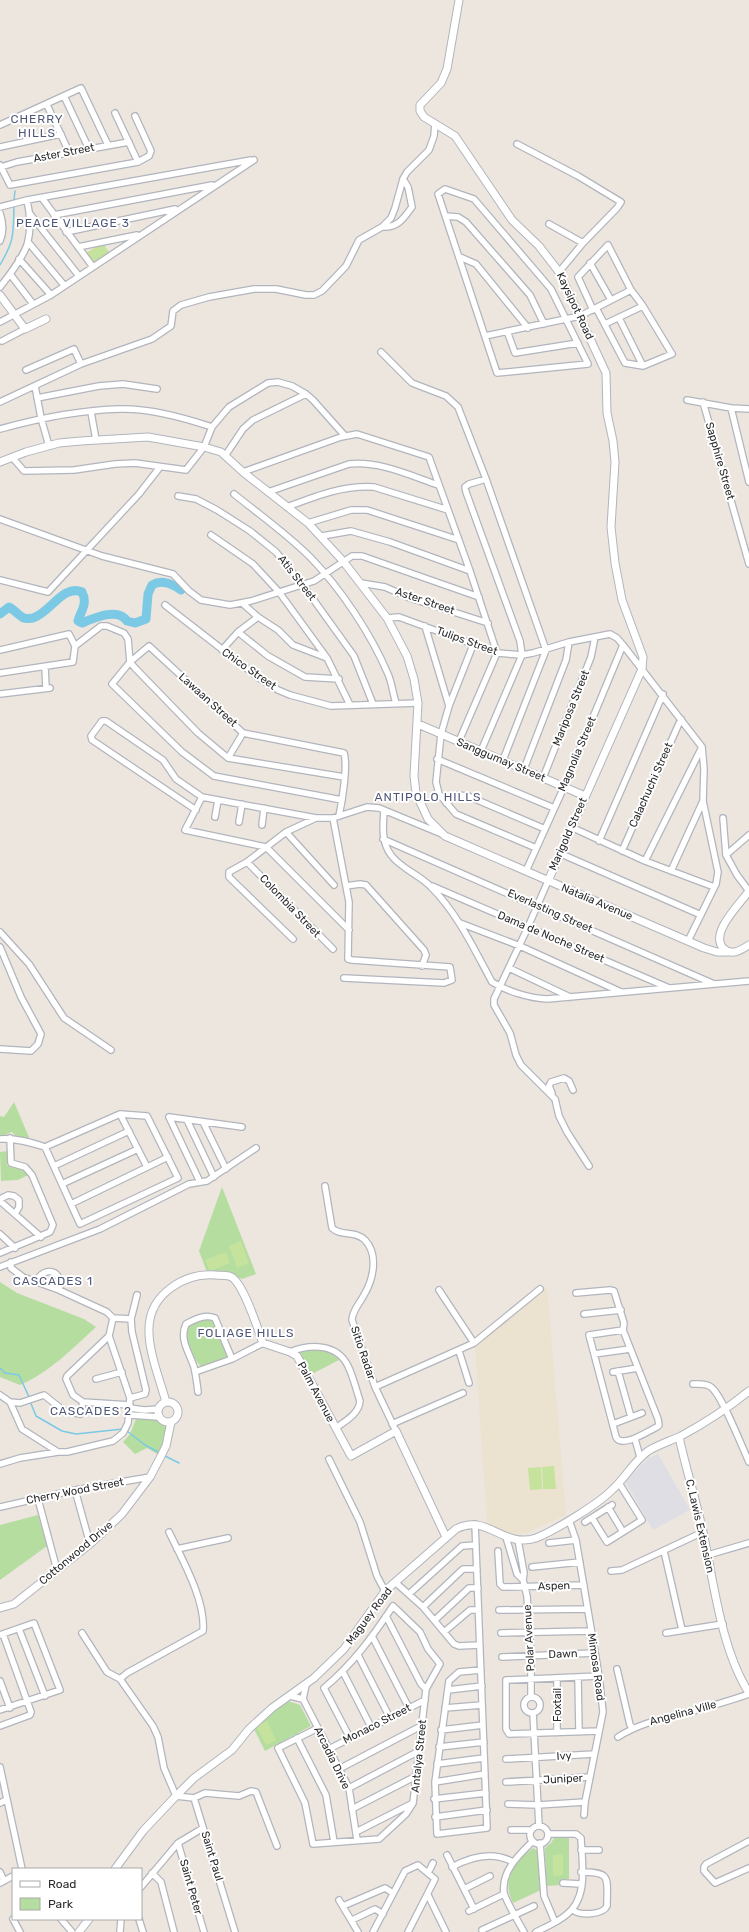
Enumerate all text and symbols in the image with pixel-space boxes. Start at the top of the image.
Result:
district label: CHERRY HILLS [10,112,64,140]
street label: Aster Street [32,141,96,165]
district label: PEACE VILLAGE 3 [16,216,130,230]
street label: Kaysipot Road [554,270,596,342]
street label: Sapphire Street [703,421,737,502]
street label: Atis Street [275,553,319,604]
street label: Aster Street [394,585,457,617]
street label: Tulips Street [435,624,500,658]
street label: Chico Street [219,645,279,693]
street label: Mariposa Street [550,668,592,748]
street label: Lawaan Street [176,670,240,730]
street label: Magnolia Street [555,714,599,793]
street label: Sanggumay Street [455,735,548,785]
street label: Calachuchi Street [626,740,676,829]
district label: ANTIPOLO HILLS [375,790,481,804]
street label: Marigold Street [546,795,590,872]
street label: Colombia Street [257,872,324,941]
street label: Natalia Avenue [559,881,635,923]
street label: Everlasting Street [505,886,595,936]
street label: Dama de Noche Street [496,909,607,966]
district label: CASCADES 1 [13,1274,93,1288]
street label: Sitio Radar [348,1325,378,1382]
district label: FOLIAGE HILLS [197,1326,295,1340]
street label: Palm Avenue [295,1360,337,1424]
district label: CASCADES 2 [50,1404,132,1418]
street label: Cherry Wood Street [25,1475,126,1507]
street label: C. Lawis Extension [683,1478,717,1574]
street label: Cottonwood Drive [37,1518,115,1588]
street label: Aspen [538,1579,570,1593]
street label: Maguey Road [343,1585,395,1647]
street label: Polar Avenue [521,1604,537,1672]
street label: Mimosa Road [585,1632,607,1702]
street label: Dawn [548,1647,578,1661]
street label: Foxtail [551,1688,564,1722]
street label: Angelina Ville [648,1698,718,1728]
street label: Monaco Street [341,1701,414,1747]
street label: Antalya Street [409,1718,429,1793]
street label: Arcadia Drive [311,1725,353,1791]
street label: Ivy [556,1749,572,1763]
street label: Juniper [543,1771,584,1787]
street label: Saint Paul [198,1829,226,1883]
street label: Saint Peter [177,1858,205,1917]
legend [12,1868,142,1920]
text: Road [48,1877,76,1891]
text: Park [48,1897,74,1911]

